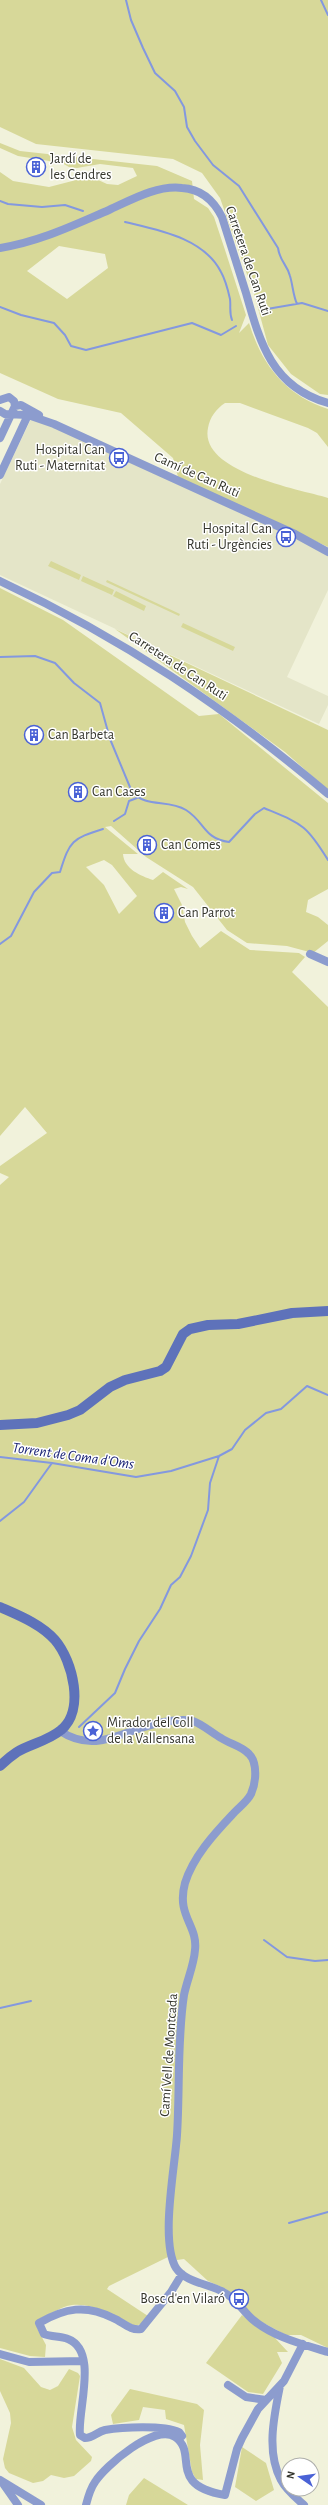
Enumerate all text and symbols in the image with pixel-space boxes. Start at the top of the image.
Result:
place label: Jardí de les Cendres [50,152,111,182]
building icon: Jardí de les Cendres [25,156,47,178]
street label: Carretera de Can Ruti [223,205,273,317]
place label: Hospital Can Ruti - Maternitat [15,443,106,473]
bus stop icon: Hospital Can Ruti - Maternitat [108,447,130,469]
street label: Camí de Can Ruti [152,450,242,500]
place label: Hospital Can Ruti - Urgències [187,522,272,552]
bus stop icon: Hospital Can Ruti - Urgències [275,526,297,548]
street label: Carretera de Can Ruti [126,629,230,703]
building icon: Can Barbeta [23,724,45,746]
place label: Can Barbeta [48,728,115,742]
building icon: Can Cases [67,781,89,803]
place label: Can Cases [92,785,146,799]
building icon: Can Comes [136,834,158,856]
place label: Can Comes [161,838,221,852]
building icon: Can Parrot [153,902,175,924]
place label: Can Parrot [178,906,235,920]
water label: Torrent de Coma d'Oms [11,1440,135,1472]
place label: Mirador del Coll de la Vallensana [107,1716,195,1746]
place icon: Mirador del Coll de la Vallensana [82,1720,104,1742]
street label: Camí Vell de Montcada [158,1992,180,2117]
bus stop icon: Bosc d'en Vilaró [228,2288,250,2310]
place label: Bosc d'en Vilaró [140,2292,225,2306]
north arrow [280,2457,320,2497]
text: N [285,2470,297,2480]

